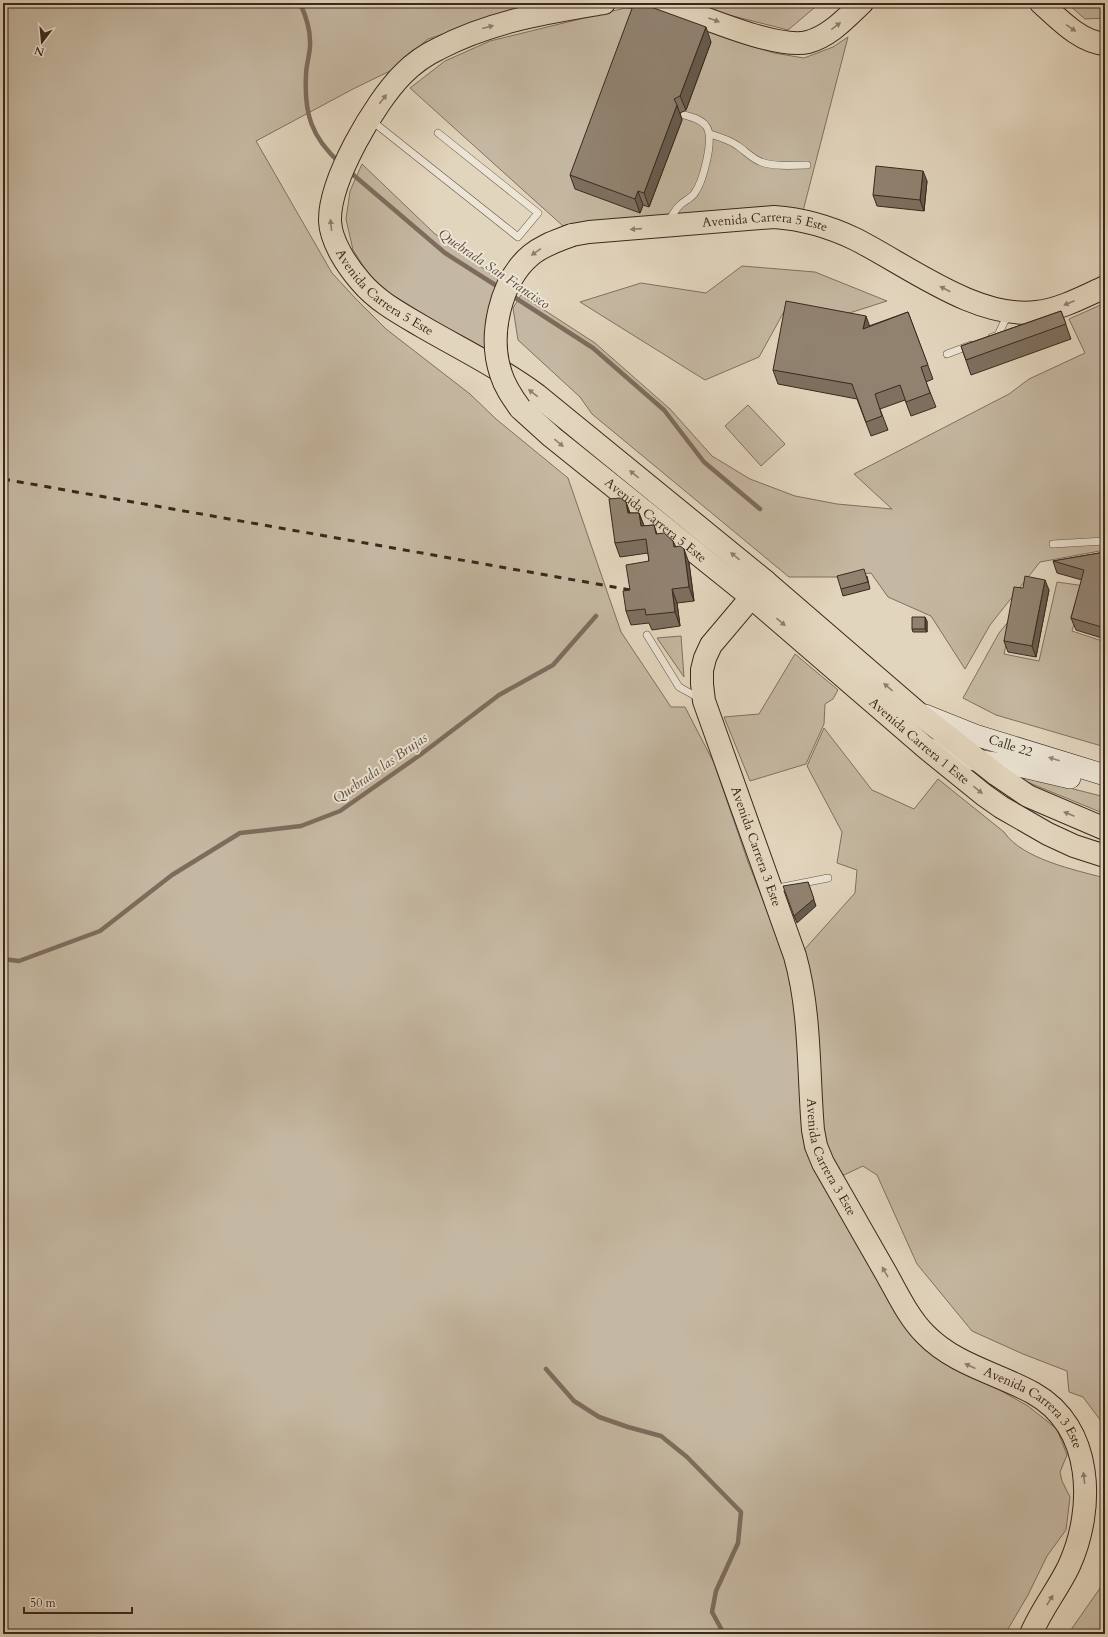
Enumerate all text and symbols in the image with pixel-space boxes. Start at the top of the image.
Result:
one-way arrow [708,18,720,24]
north arrow [22,22,62,62]
one-way arrow [831,22,842,31]
one-way arrow [482,24,494,30]
one-way arrow [1065,24,1076,32]
text: N [32,42,46,60]
one-way arrow [379,93,387,104]
street label: Avenida Carrera 5 Este [702,208,830,236]
one-way arrow [328,219,335,231]
water label: Quebrada San Francisco [434,224,554,314]
one-way arrow [630,226,642,233]
street label: Avenida Carrera 5 Este [331,246,437,340]
one-way arrow [531,247,542,256]
one-way arrow [939,286,951,292]
one-way arrow [1063,300,1075,306]
one-way arrow [527,388,538,397]
one-way arrow [554,439,565,448]
one-way arrow [628,470,639,479]
street label: Avenida Carrera 5 Este [601,474,710,567]
one-way arrow [729,552,740,561]
one-way arrow [776,618,786,627]
one-way arrow [883,683,893,692]
street label: Avenida Carrera 1 Este [865,694,973,789]
water label: Quebrada las Brujas [329,728,431,808]
street label: Calle 22 [986,731,1035,761]
one-way arrow [1048,756,1060,762]
street label: Avenida Carrera 3 Este [726,784,786,909]
one-way arrow [973,786,983,795]
one-way arrow [1063,811,1075,818]
street label: Avenida Carrera 3 Este [802,1098,861,1220]
one-way arrow [882,1266,888,1278]
one-way arrow [965,1363,976,1369]
street label: Avenida Carrera 3 Este [981,1363,1087,1451]
one-way arrow [1081,1472,1087,1484]
scale bar [24,1589,132,1615]
one-way arrow [1047,1594,1054,1606]
text: 50 m [30,1595,57,1611]

